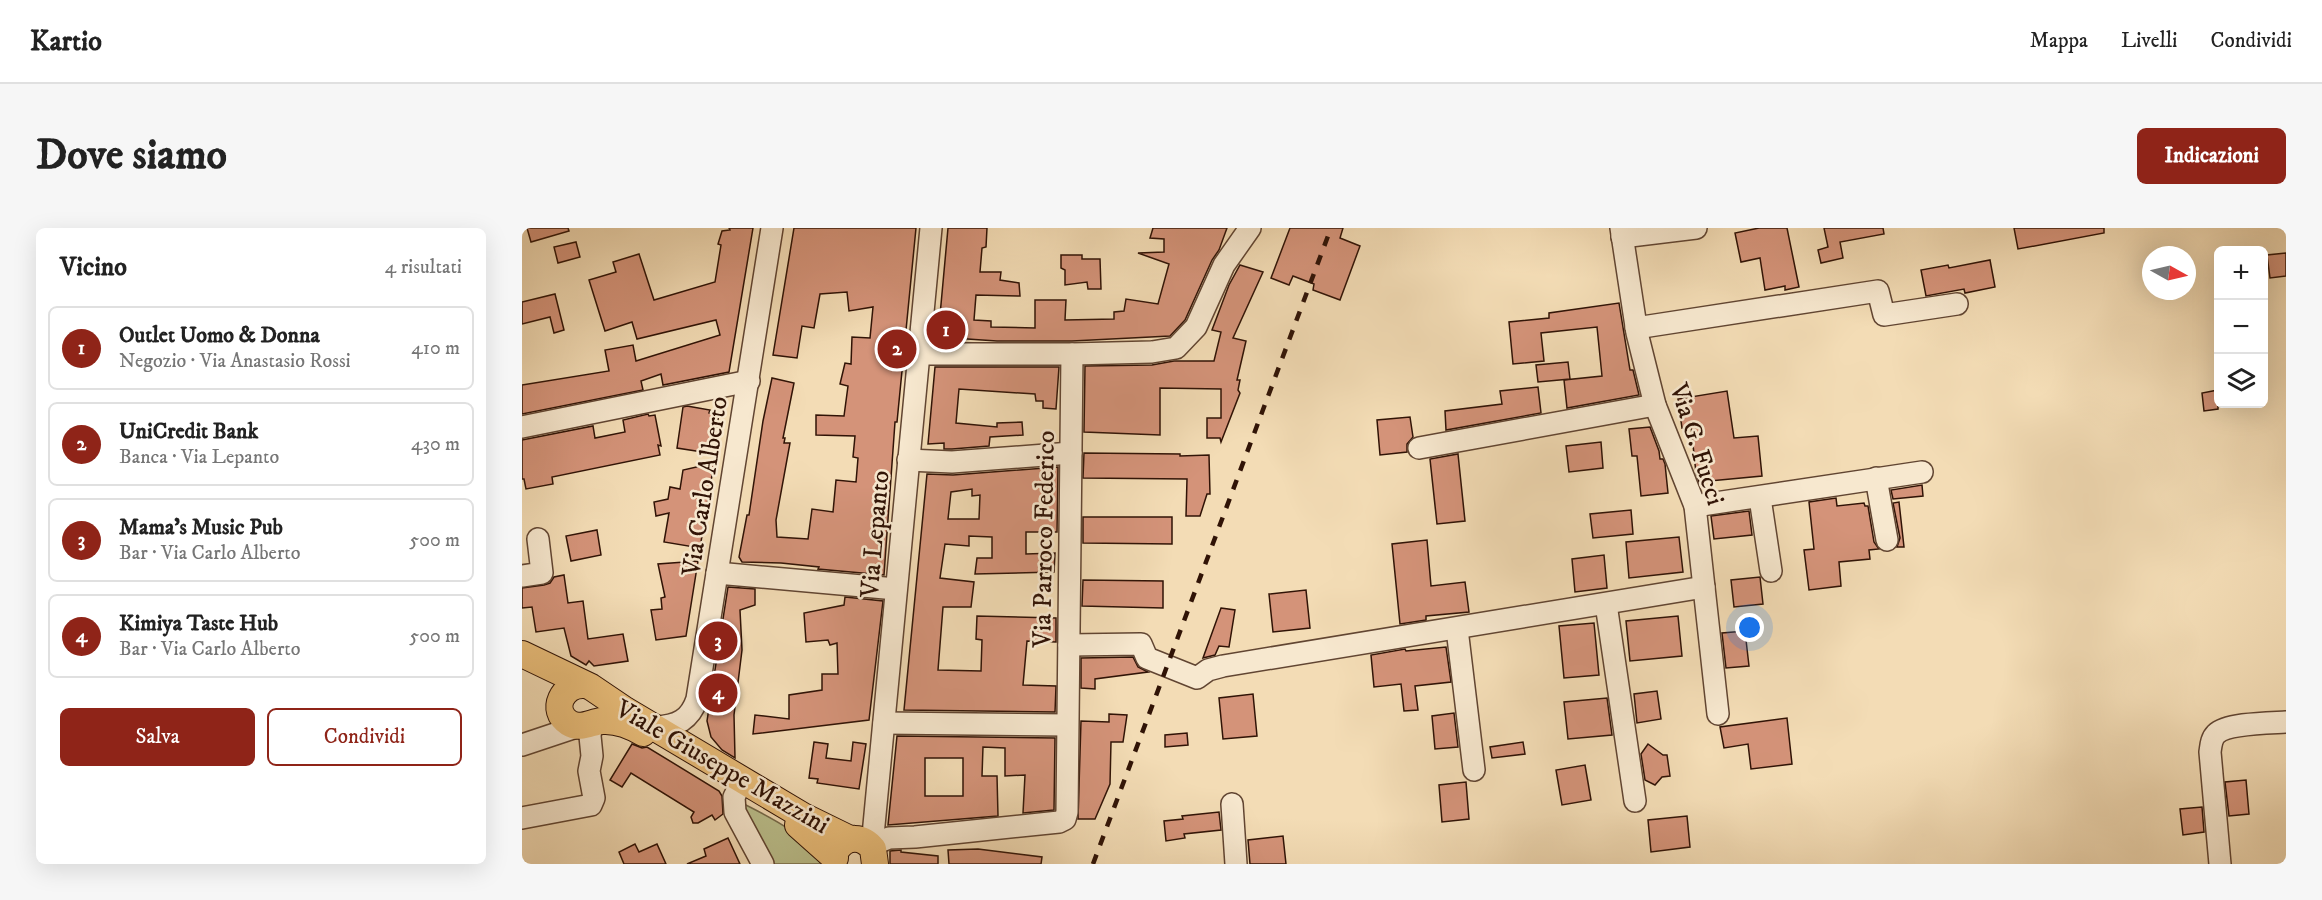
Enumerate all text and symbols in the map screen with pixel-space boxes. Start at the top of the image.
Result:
text: Kartio [30,24,102,59]
text: Mappa [2030,28,2088,54]
text: Livelli [2121,28,2177,54]
text: Condividi [2210,28,2292,54]
button: Indicazioni [2137,128,2286,184]
text: Dove siamo [36,130,227,182]
north arrow [2142,246,2196,300]
map controls [2214,246,2268,408]
button: + [2214,246,2268,300]
text: Vicino [60,251,127,284]
text: 4 risultati [385,255,462,280]
button: − [2214,300,2268,354]
pin: 1 [926,308,966,352]
text: Outlet Uomo & Donna [119,322,320,349]
pin: 2 [878,326,916,372]
text: 1 [78,336,85,361]
text: 410 m [411,336,460,361]
text: Negozio · Via Anastasio Rossi [119,349,351,374]
button: layers [2214,354,2268,408]
street label: Via G. Fucci [1661,378,1732,510]
street label: Via Carlo Alberto [675,394,736,579]
text: UniCredit Bank [119,418,259,445]
street label: Via Parroco Federico [1026,430,1063,649]
text: 2 [77,432,86,457]
text: 430 m [411,432,460,457]
text: Banca · Via Lepanto [119,445,279,470]
street label: Via Lepanto [853,469,897,600]
text: Mama's Music Pub [119,514,283,541]
text: 3 [78,528,85,553]
text: 500 m [409,528,460,553]
text: Bar · Via Carlo Alberto [119,541,300,566]
text: Kimiya Taste Hub [119,610,278,637]
your location [1735,613,1764,642]
pin: 3 [698,618,738,664]
text: 4 [76,624,87,649]
text: 500 m [409,624,460,649]
text: Bar · Via Carlo Alberto [119,637,300,662]
pin: 4 [698,670,738,716]
street label: Viale Giuseppe Mazzini [608,692,835,842]
button: Salva [60,708,255,766]
button: Condividi [267,708,462,766]

